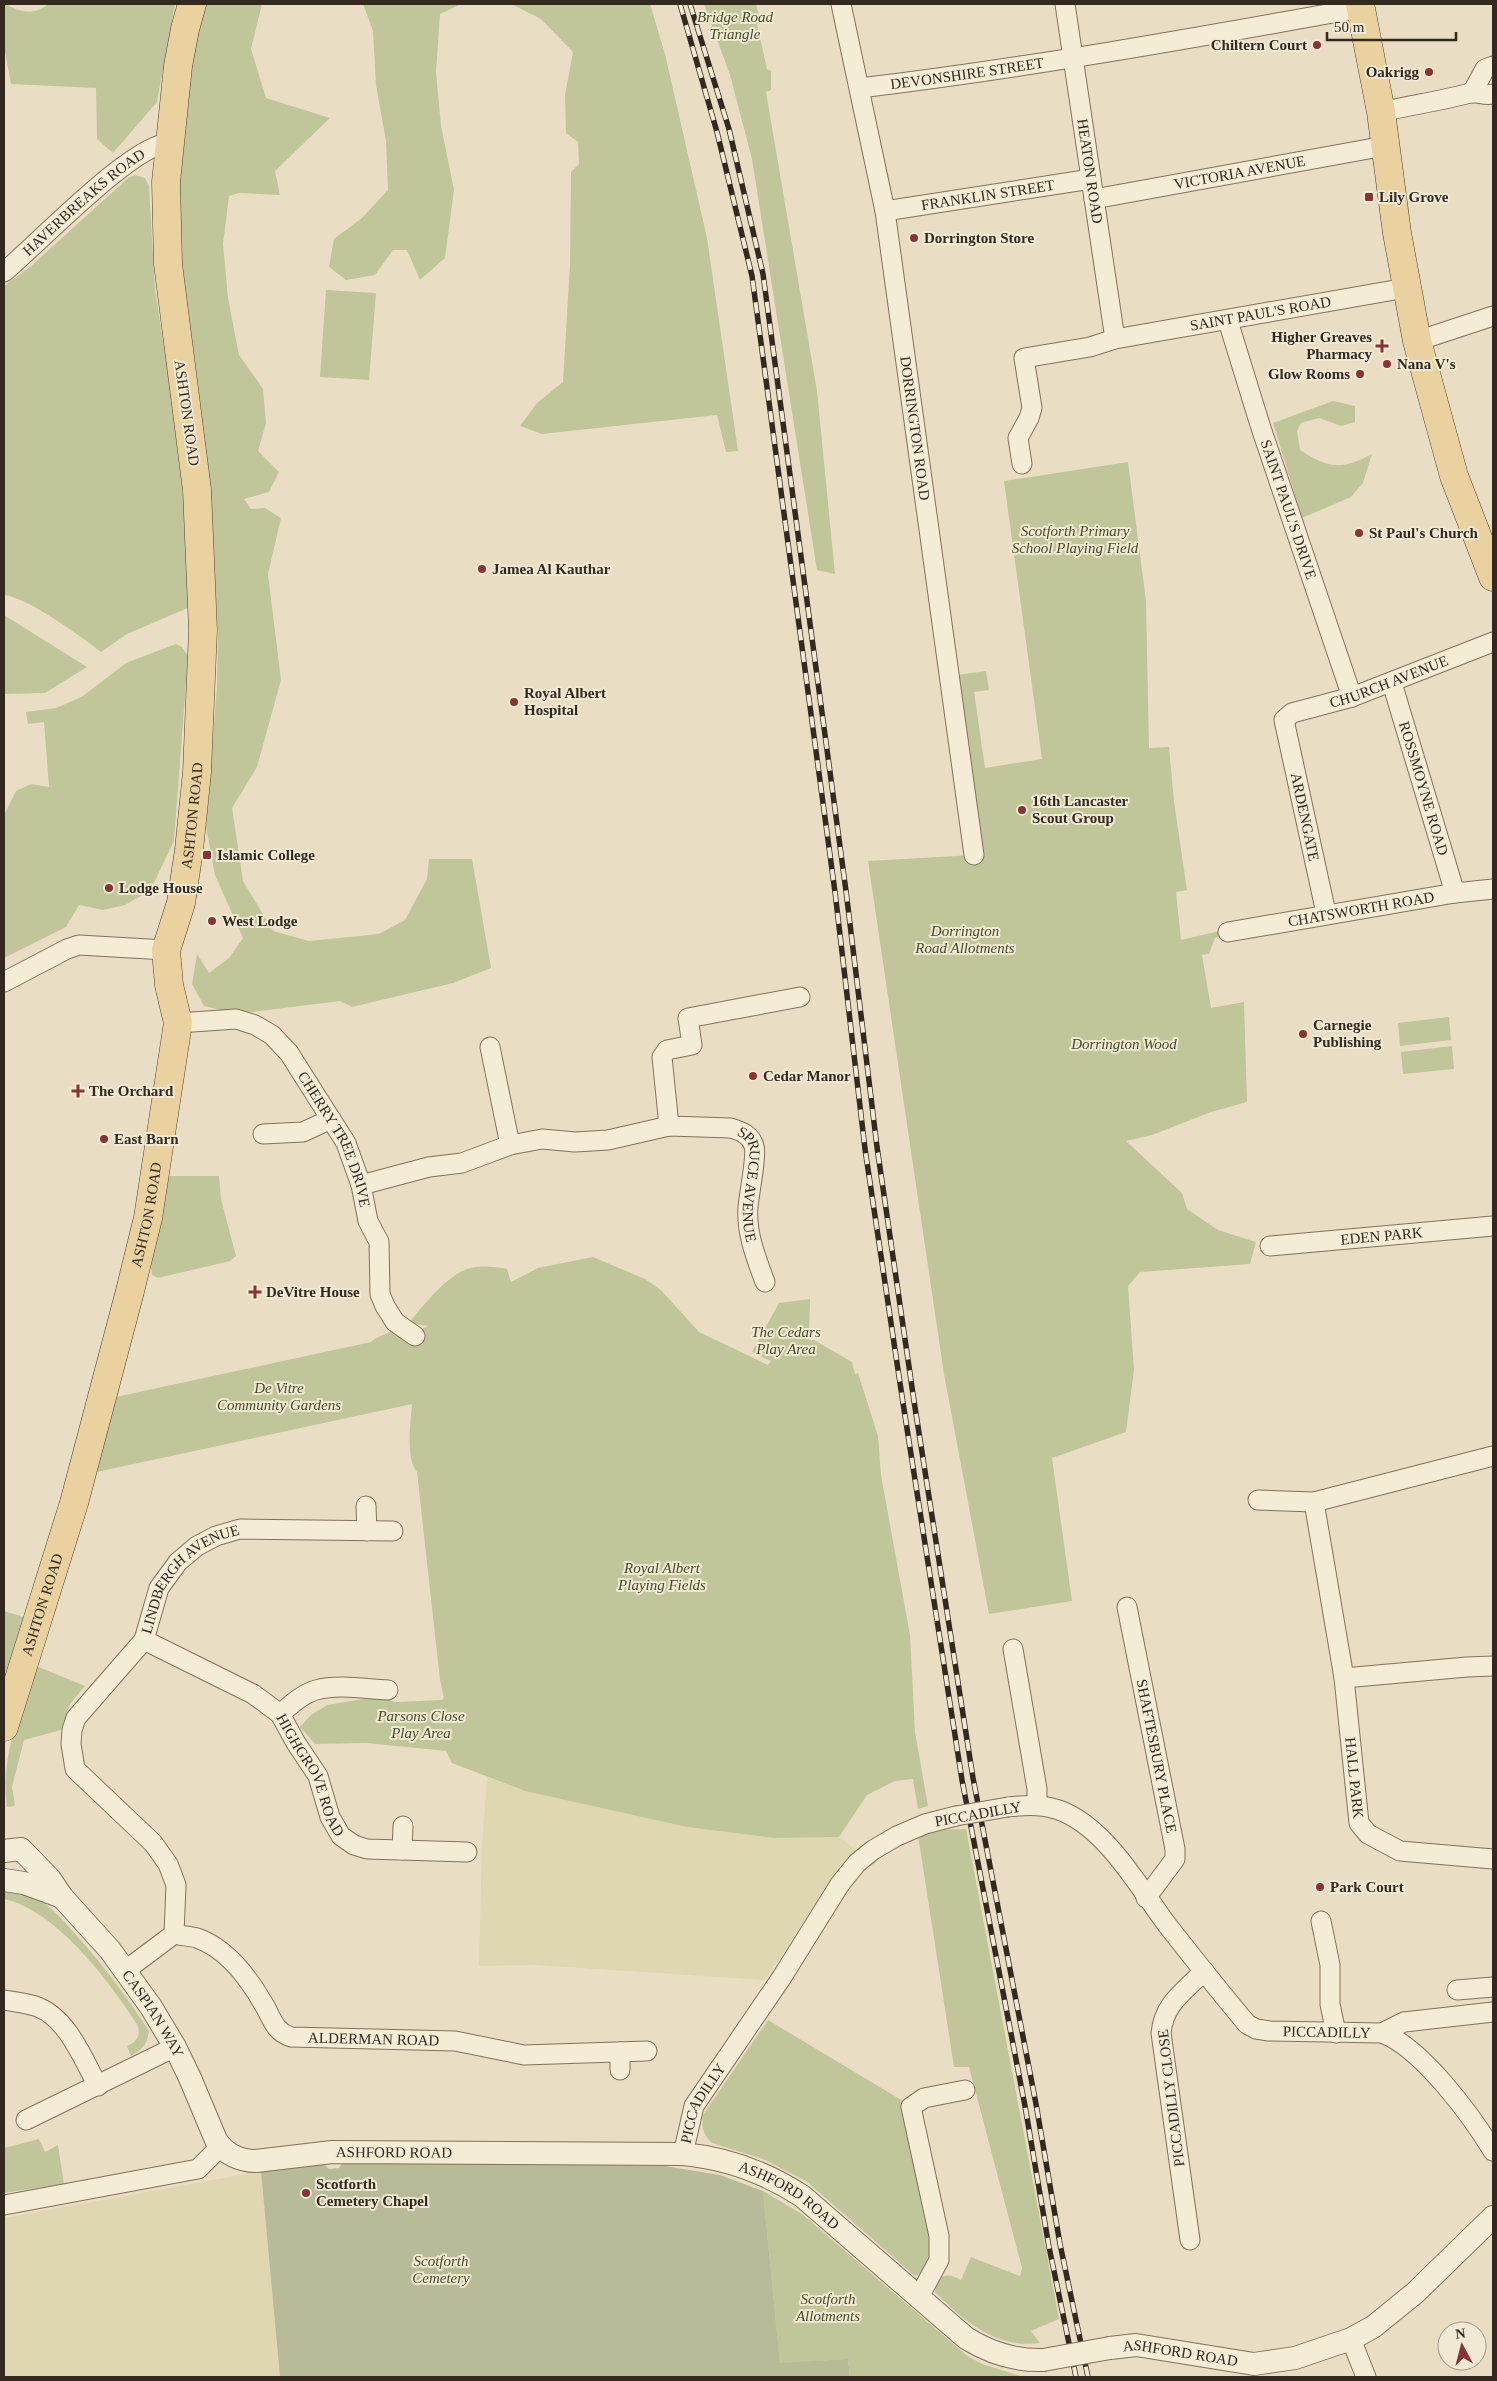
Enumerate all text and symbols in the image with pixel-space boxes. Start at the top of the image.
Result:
park label: Bridge Road Triangle [697,9,774,42]
scale bar [1327,10,1456,42]
text: 50 m [1334,19,1365,35]
place label: Chiltern Court [1211,37,1307,53]
marker: Chiltern Court [1311,39,1323,51]
street label: DEVONSHIRE STREET [889,55,1045,92]
place label: Oakrigg [1366,64,1419,80]
marker: Oakrigg [1423,66,1435,78]
street label: HEATON ROAD [1074,118,1106,225]
street label: HAVERBREAKS ROAD [20,146,148,259]
street label: VICTORIA AVENUE [1173,153,1307,192]
street label: FRANKLIN STREET [920,177,1056,213]
place label: Lily Grove [1379,189,1449,205]
marker: Lily Grove [1363,191,1375,203]
place label: Dorrington Store [924,230,1034,246]
marker: Dorrington Store [908,232,920,244]
street label: SAINT PAUL'S ROAD [1189,293,1332,334]
place label: Higher Greaves Pharmacy [1271,329,1372,362]
marker: Higher Greaves Pharmacy [1376,340,1388,352]
street label: DORRINGTON ROAD [897,355,933,502]
place label: Nana V's [1397,356,1456,372]
marker: Nana V's [1381,358,1393,370]
street label: ASHTON ROAD [172,359,202,467]
place label: Glow Rooms [1268,366,1350,382]
marker: Glow Rooms [1354,368,1366,380]
street label: SAINT PAUL'S DRIVE [1258,438,1320,581]
park label: Scotforth Primary School Playing Field [1012,523,1139,556]
place label: St Paul's Church [1369,525,1479,541]
marker: St Paul's Church [1353,527,1365,539]
place label: Jamea Al Kauthar [492,561,611,577]
marker: Jamea Al Kauthar [476,563,488,575]
street label: CHURCH AVENUE [1328,652,1450,711]
place label: Royal Albert Hospital [524,685,606,718]
marker: Royal Albert Hospital [508,696,520,708]
street label: ROSSMOYNE ROAD [1396,720,1451,857]
street label: ASHTON ROAD [178,762,205,870]
street label: ARDENGATE [1288,771,1322,863]
place label: 16th Lancaster Scout Group [1032,793,1129,826]
marker: 16th Lancaster Scout Group [1016,804,1028,816]
place label: Islamic College [217,847,315,863]
marker: Islamic College [201,849,213,861]
place label: Lodge House [119,880,203,896]
marker: Lodge House [103,882,115,894]
street label: CHATSWORTH ROAD [1287,889,1435,930]
place label: West Lodge [222,913,298,929]
marker: West Lodge [206,915,218,927]
park label: Dorrington Road Allotments [914,923,1015,956]
place label: Carnegie Publishing [1313,1017,1382,1050]
marker: Carnegie Publishing [1297,1028,1309,1040]
park label: Dorrington Wood [1070,1036,1177,1052]
street label: CHERRY TREE DRIVE [295,1068,373,1209]
place label: Cedar Manor [763,1068,851,1084]
marker: Cedar Manor [747,1070,759,1082]
place label: The Orchard [89,1083,174,1099]
marker: The Orchard [71,1084,85,1098]
street label: SPRUCE AVENUE [735,1123,763,1244]
place label: East Barn [114,1131,179,1147]
marker: East Barn [98,1133,110,1145]
street label: ASHTON ROAD [128,1161,164,1269]
street label: EDEN PARK [1340,1224,1423,1248]
place label: DeVitre House [266,1284,360,1300]
marker: DeVitre House [248,1285,262,1299]
park label: The Cedars Play Area [751,1324,821,1357]
park label: De Vitre Community Gardens [217,1380,341,1413]
street label: LINDBERGH AVENUE [138,1522,241,1636]
street label: ASHTON ROAD [19,1551,66,1658]
park label: Royal Albert Playing Fields [617,1560,706,1593]
street label: SHAFTESBURY PLACE [1133,1678,1180,1834]
park label: Parsons Close Play Area [376,1708,465,1741]
street label: HIGHGROVE ROAD [273,1711,348,1839]
street label: HALL PARK [1342,1736,1367,1820]
street label: PICCADILLY [933,1798,1023,1829]
place label: Park Court [1330,1879,1404,1895]
marker: Park Court [1314,1881,1326,1893]
street label: CASPIAN WAY [119,1967,187,2060]
street label: PICCADILLY [1283,2023,1371,2041]
street label: PICCADILLY CLOSE [1155,2028,1187,2168]
street label: ALDERMAN ROAD [308,2029,440,2049]
street label: PICCADILLY [678,2060,729,2145]
street label: ASHFORD ROAD [336,2144,452,2161]
street label: ASHFORD ROAD [737,2158,843,2233]
place label: Scotforth Cemetery Chapel [316,2176,428,2209]
marker: Scotforth Cemetery Chapel [300,2187,312,2199]
park label: Scotforth Cemetery [412,2253,470,2286]
park label: Scotforth Allotments [795,2291,860,2324]
north arrow [1437,2321,1487,2371]
text: N [1455,2326,1466,2342]
street label: ASHFORD ROAD [1122,2337,1239,2369]

